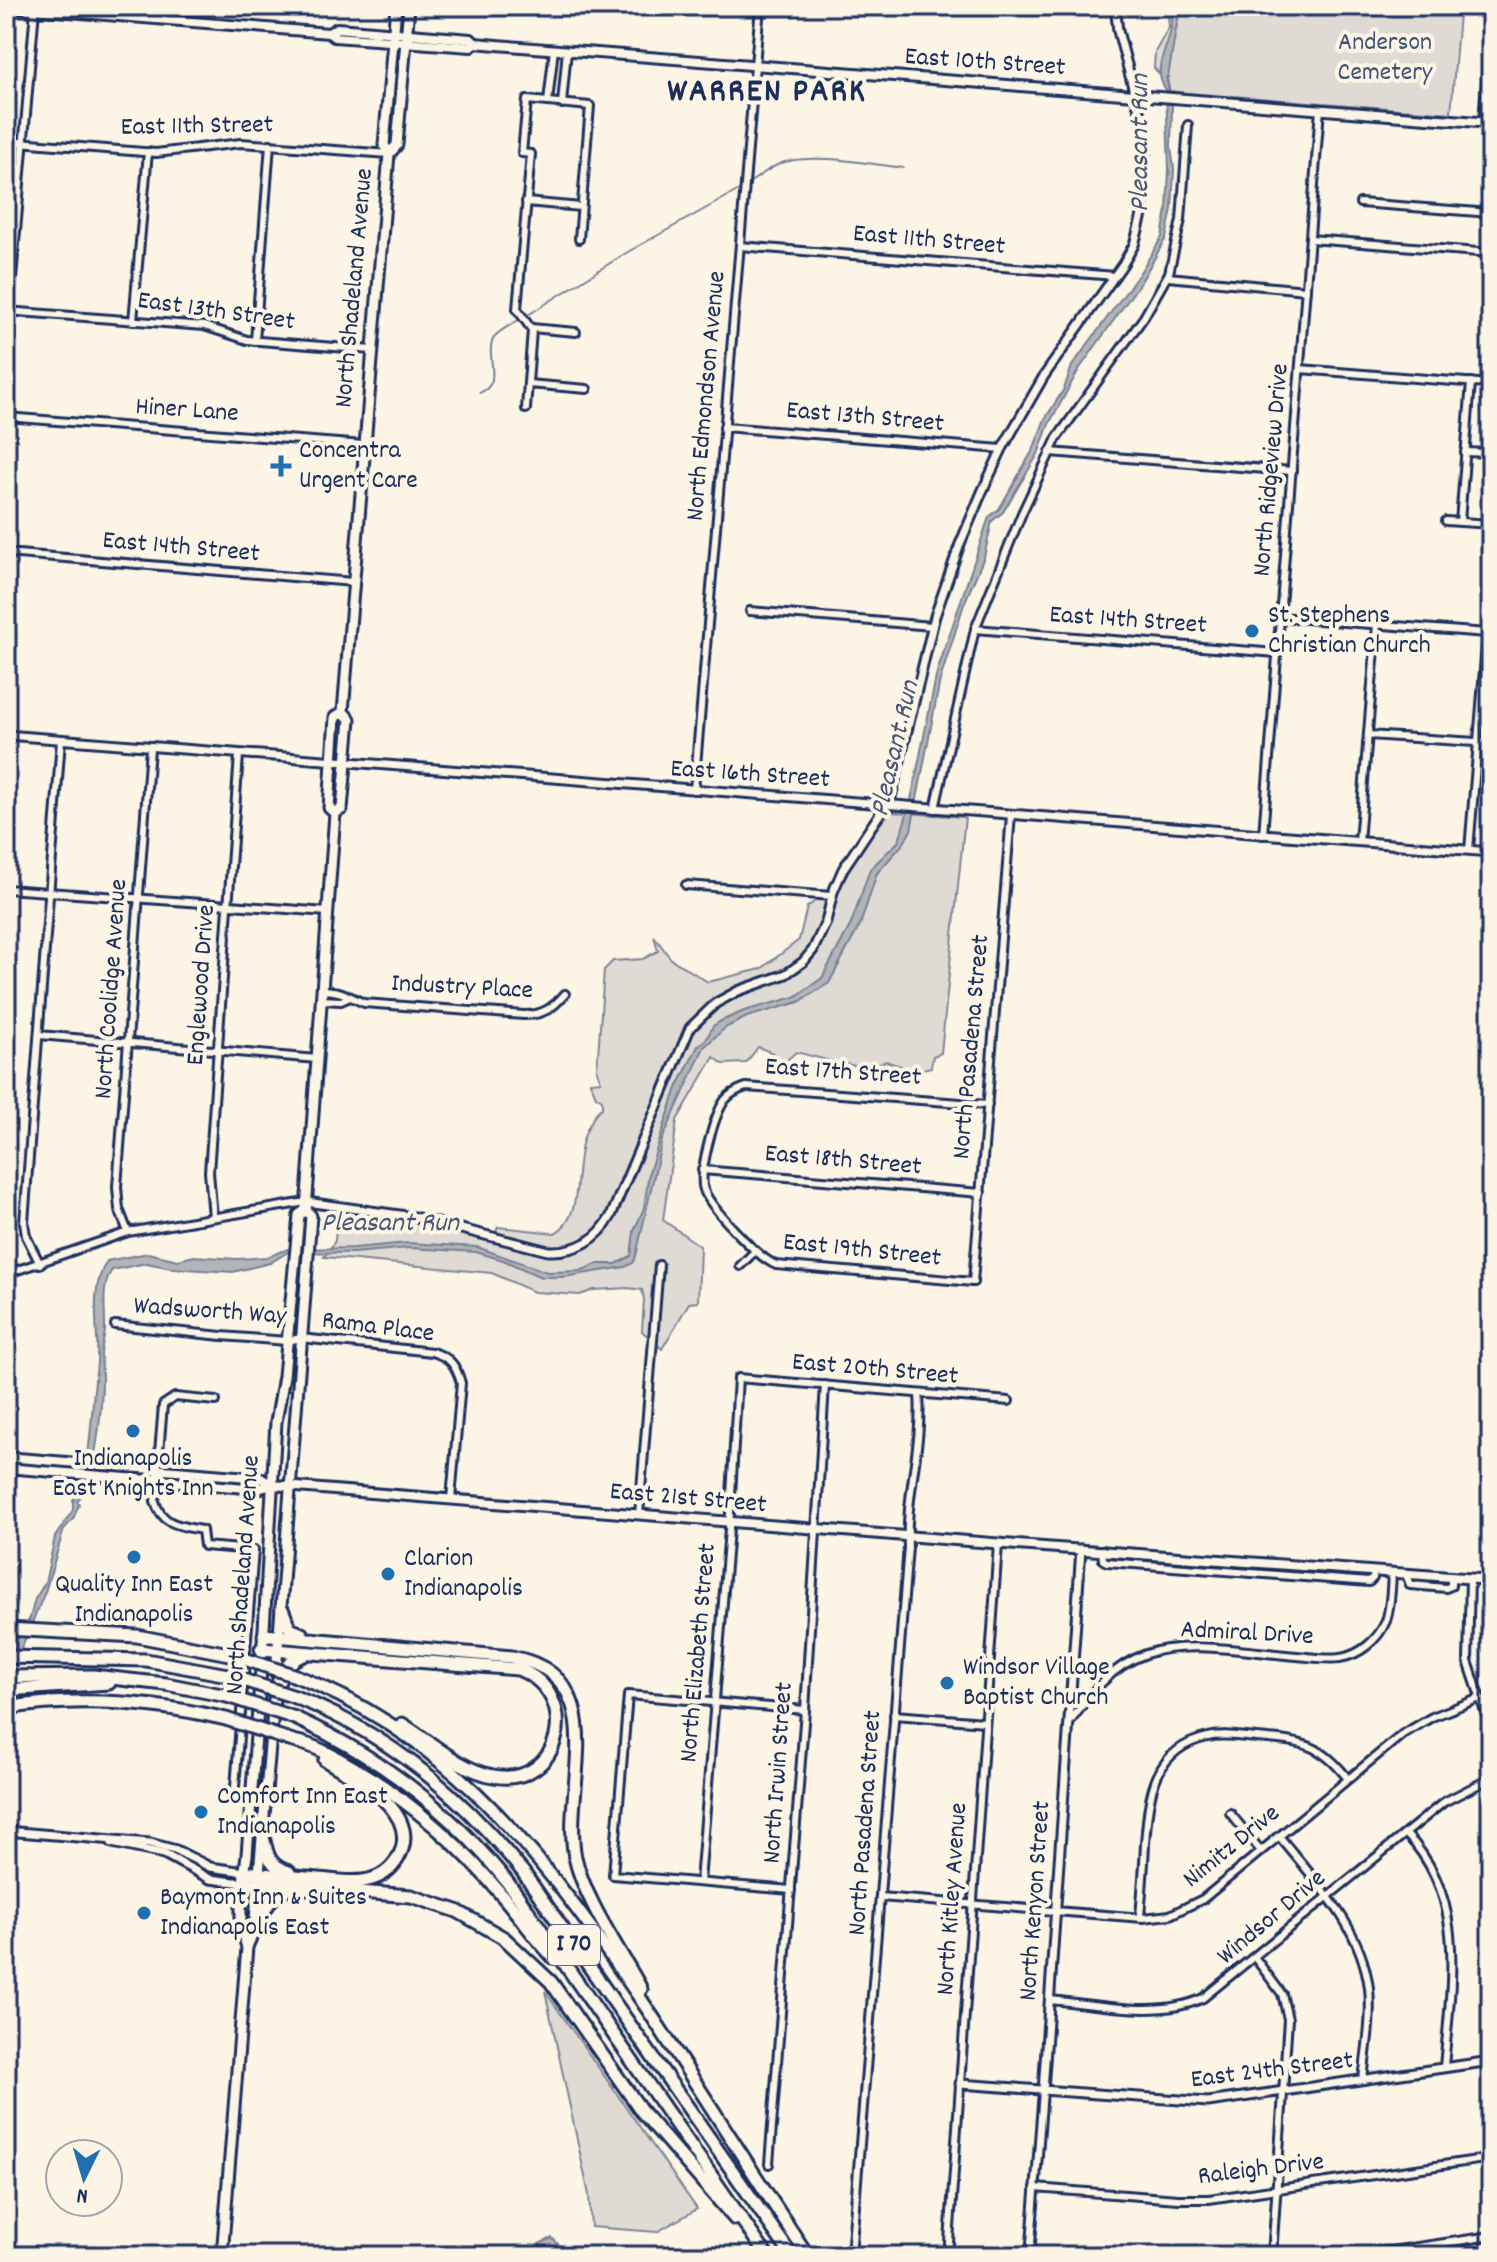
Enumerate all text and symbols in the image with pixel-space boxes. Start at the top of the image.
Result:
park label: Anderson Cemetery [1338,25,1433,92]
street label: East 10th Street [903,39,1067,87]
district label: WARREN PARK [667,69,867,118]
water label: Pleasant Run [1122,73,1162,212]
street label: East 11th Street [120,107,274,147]
street label: North Shadeland Avenue [326,167,384,409]
street label: East 11th Street [851,216,1007,266]
street label: North Edmondson Avenue [678,269,736,523]
street label: East 13th Street [135,283,297,341]
street label: North Ridgeview Drive [1244,362,1300,578]
street label: Hiner Lane [134,389,240,433]
street label: East 13th Street [785,393,946,443]
place label: Concentra Urgent Care [299,433,418,500]
marker: Concentra Urgent Care [270,455,292,477]
street label: East 14th Street [101,523,262,573]
street label: East 14th Street [1048,597,1208,645]
place label: St. Stephens Christian Church [1268,598,1431,665]
marker: St. Stephens Christian Church [1243,622,1261,640]
water label: Pleasant Run [862,676,932,821]
street label: East 16th Street [669,751,831,799]
street label: North Coolidge Avenue [86,878,138,1100]
street label: Englewood Drive [178,903,226,1067]
street label: North Pasadena Street [944,933,1000,1161]
street label: Industry Place [390,966,534,1010]
street label: East 17th Street [764,1049,923,1097]
street label: East 18th Street [763,1136,923,1186]
water label: Pleasant Run [321,1205,460,1245]
street label: East 19th Street [781,1224,943,1278]
street label: Wadsworth Way [132,1288,288,1336]
street label: Rama Place [320,1303,436,1353]
street label: East 20th Street [790,1344,960,1396]
marker: Indianapolis East Knights Inn [124,1422,142,1440]
place label: Indianapolis East Knights Inn [52,1441,214,1508]
street label: North Shadeland Avenue [217,1454,271,1696]
street label: East 21st Street [608,1474,768,1524]
place label: Clarion Indianapolis [404,1541,523,1608]
street label: North Elizabeth Street [671,1542,727,1764]
marker: Quality Inn East Indianapolis [125,1548,143,1566]
marker: Clarion Indianapolis [379,1565,397,1583]
place label: Quality Inn East Indianapolis [55,1567,213,1634]
street label: Admiral Drive [1180,1612,1314,1656]
place label: Windsor Village Baptist Church [963,1650,1110,1717]
marker: Windsor Village Baptist Church [938,1674,956,1692]
street label: North Irwin Street [754,1681,804,1865]
street label: North Pasadena Street [840,1709,892,1937]
place label: Comfort Inn East Indianapolis [217,1779,388,1846]
street label: Nimitz Drive [1175,1796,1289,1898]
street label: North Kenyon Street [1011,1799,1061,2002]
street label: North Kitley Avenue [928,1801,978,1997]
marker: Comfort Inn East Indianapolis [192,1803,210,1821]
street label: Windsor Drive [1210,1861,1334,1975]
place label: Baymont Inn & Suites Indianapolis East [160,1880,367,1947]
marker: Baymont Inn & Suites Indianapolis East [135,1904,153,1922]
road number: I 70 [548,1925,600,1965]
street label: East 24th Street [1189,2043,1356,2099]
north arrow [44,2138,124,2218]
street label: Raleigh Drive [1196,2144,1326,2196]
text: N [76,2179,89,2210]

